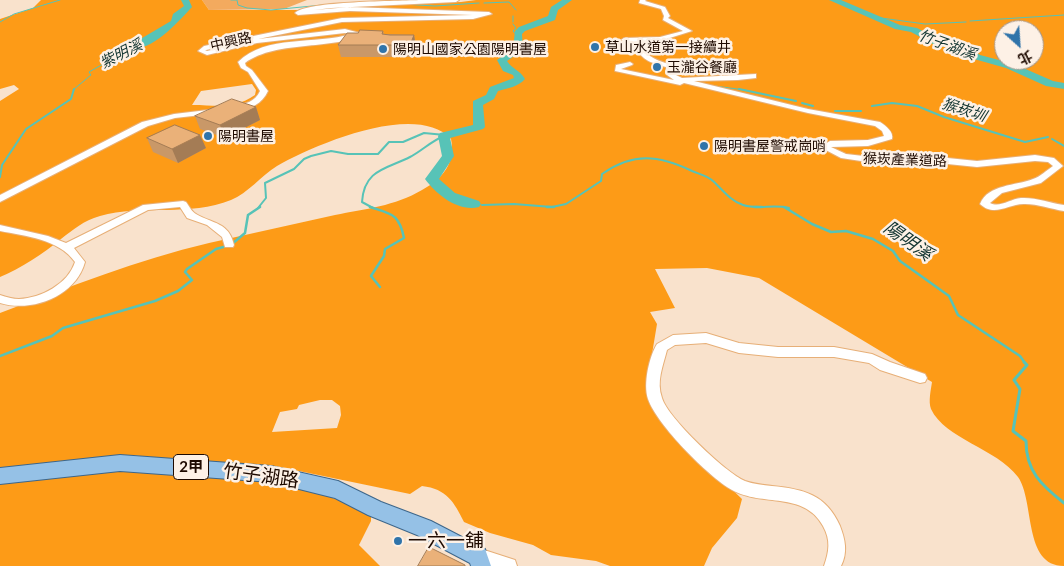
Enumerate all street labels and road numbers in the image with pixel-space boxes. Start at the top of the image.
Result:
street label: 中興路 [209,29,253,55]
street label: 猴崁產業道路 [863,150,947,170]
road number: 2甲 [174,454,208,480]
street label: 竹子湖路 [222,459,300,493]

